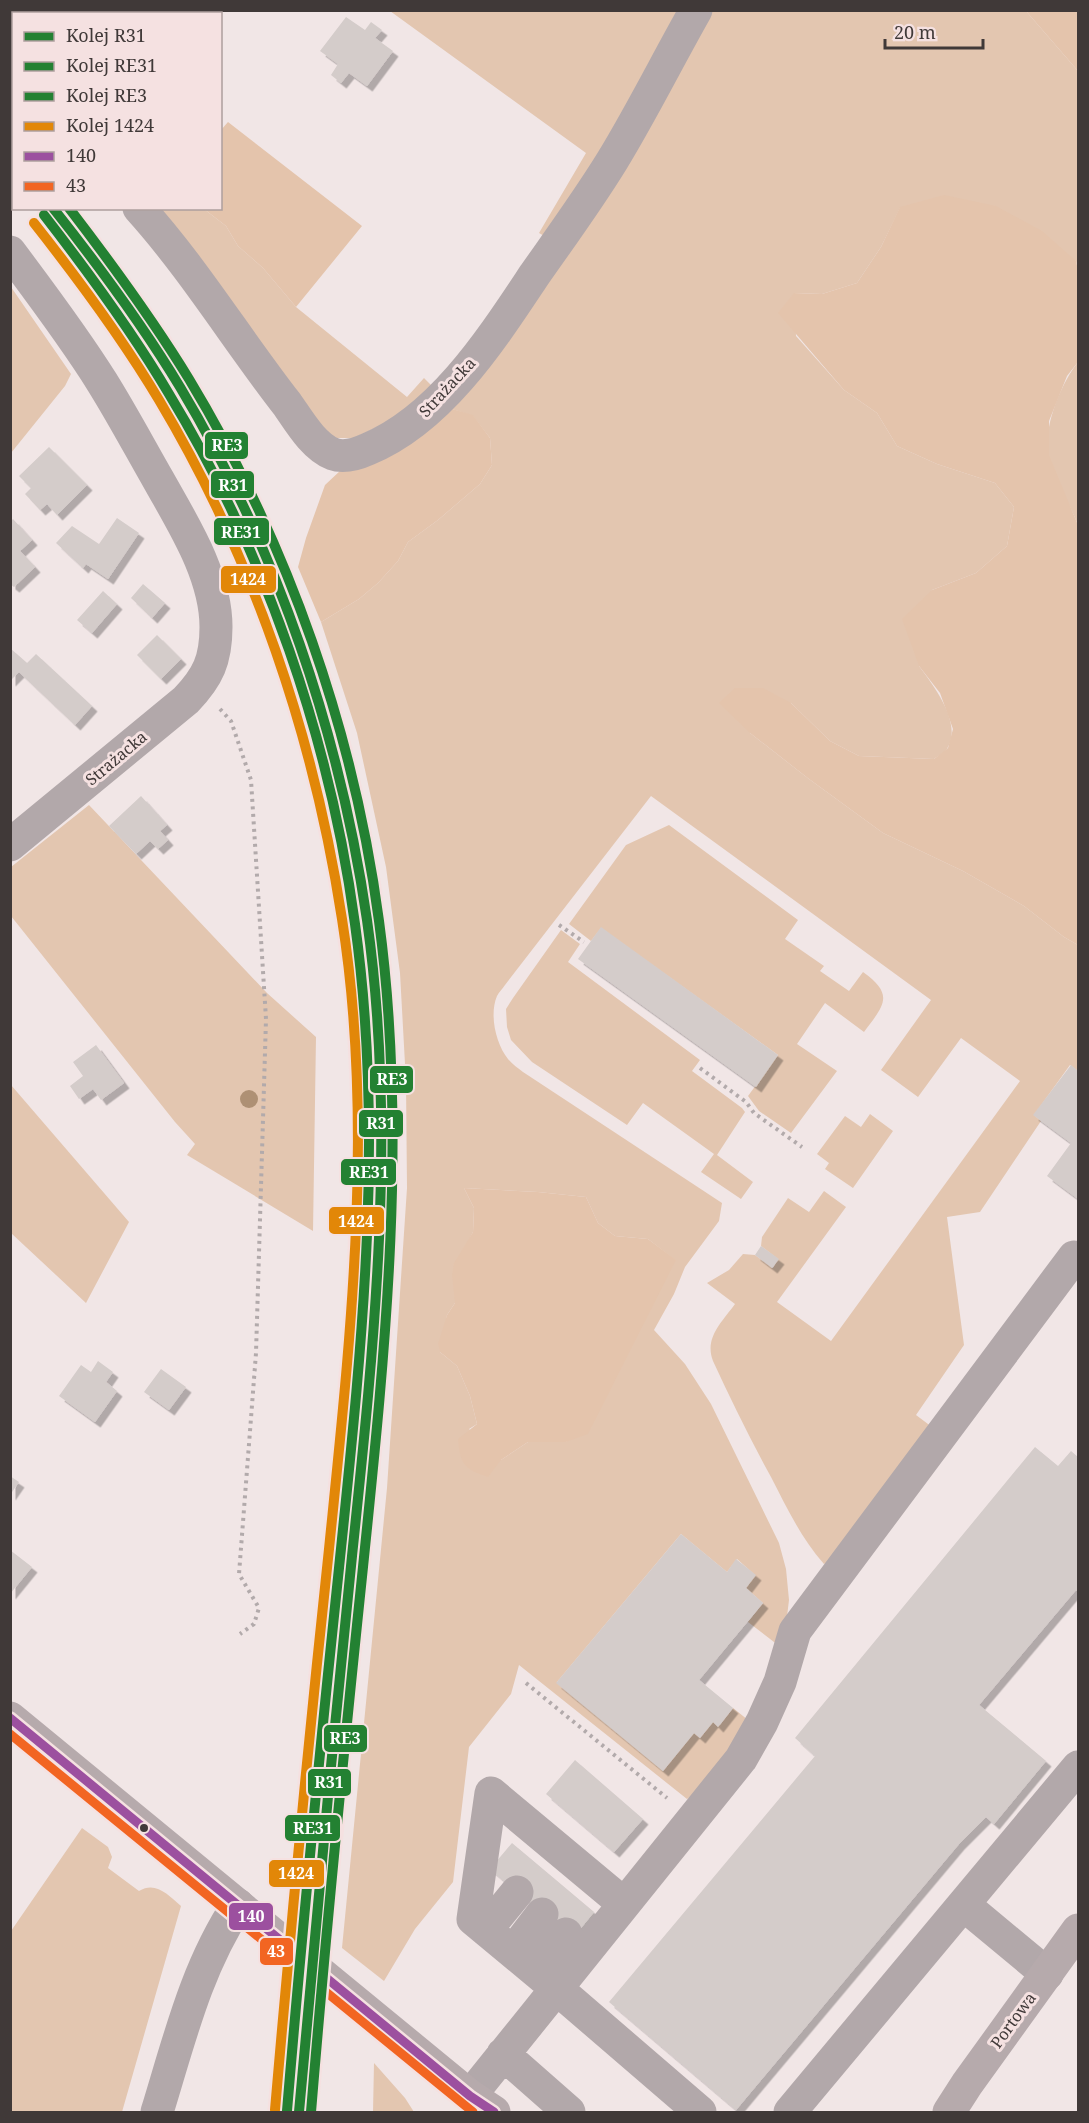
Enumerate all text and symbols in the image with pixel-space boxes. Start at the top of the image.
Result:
legend [12,12,222,210]
scale bar [885,12,982,50]
text: 20 m [894,20,936,44]
text: Kolej R31 [66,23,146,47]
text: Kolej RE31 [66,53,157,77]
text: Kolej RE3 [66,83,147,107]
text: Kolej 1424 [66,113,154,137]
text: 140 [66,143,96,167]
text: 43 [66,173,86,197]
street label: Strażacka [414,352,480,422]
line badge: RE3 [204,431,249,460]
text: RE3 [212,434,242,456]
line badge: R31 [210,470,255,499]
text: R31 [218,474,248,496]
line badge: RE31 [213,517,270,546]
text: RE31 [221,521,261,543]
line badge: 1424 [220,565,277,594]
text: 1424 [230,568,266,590]
street label: Strażacka [81,726,151,790]
line badge: RE3 [369,1065,414,1094]
text: RE3 [377,1068,407,1090]
line badge: R31 [358,1109,404,1138]
text: R31 [366,1112,396,1134]
line badge: RE31 [340,1158,397,1186]
text: RE31 [349,1161,389,1183]
line badge: 1424 [328,1206,385,1235]
text: 1424 [338,1210,374,1232]
line badge: RE3 [323,1724,368,1753]
text: RE3 [330,1727,360,1749]
line badge: R31 [307,1768,352,1797]
text: R31 [314,1771,344,1793]
line badge: RE31 [284,1814,341,1842]
text: RE31 [293,1817,333,1839]
unlabelled marker [138,1822,150,1834]
line badge: 1424 [268,1859,325,1888]
text: 1424 [278,1862,314,1884]
line badge: 140 [228,1902,274,1931]
text: 140 [237,1905,265,1927]
line badge: 43 [259,1937,294,1966]
text: 43 [267,1940,285,1962]
street label: Portowa [985,1988,1041,2052]

